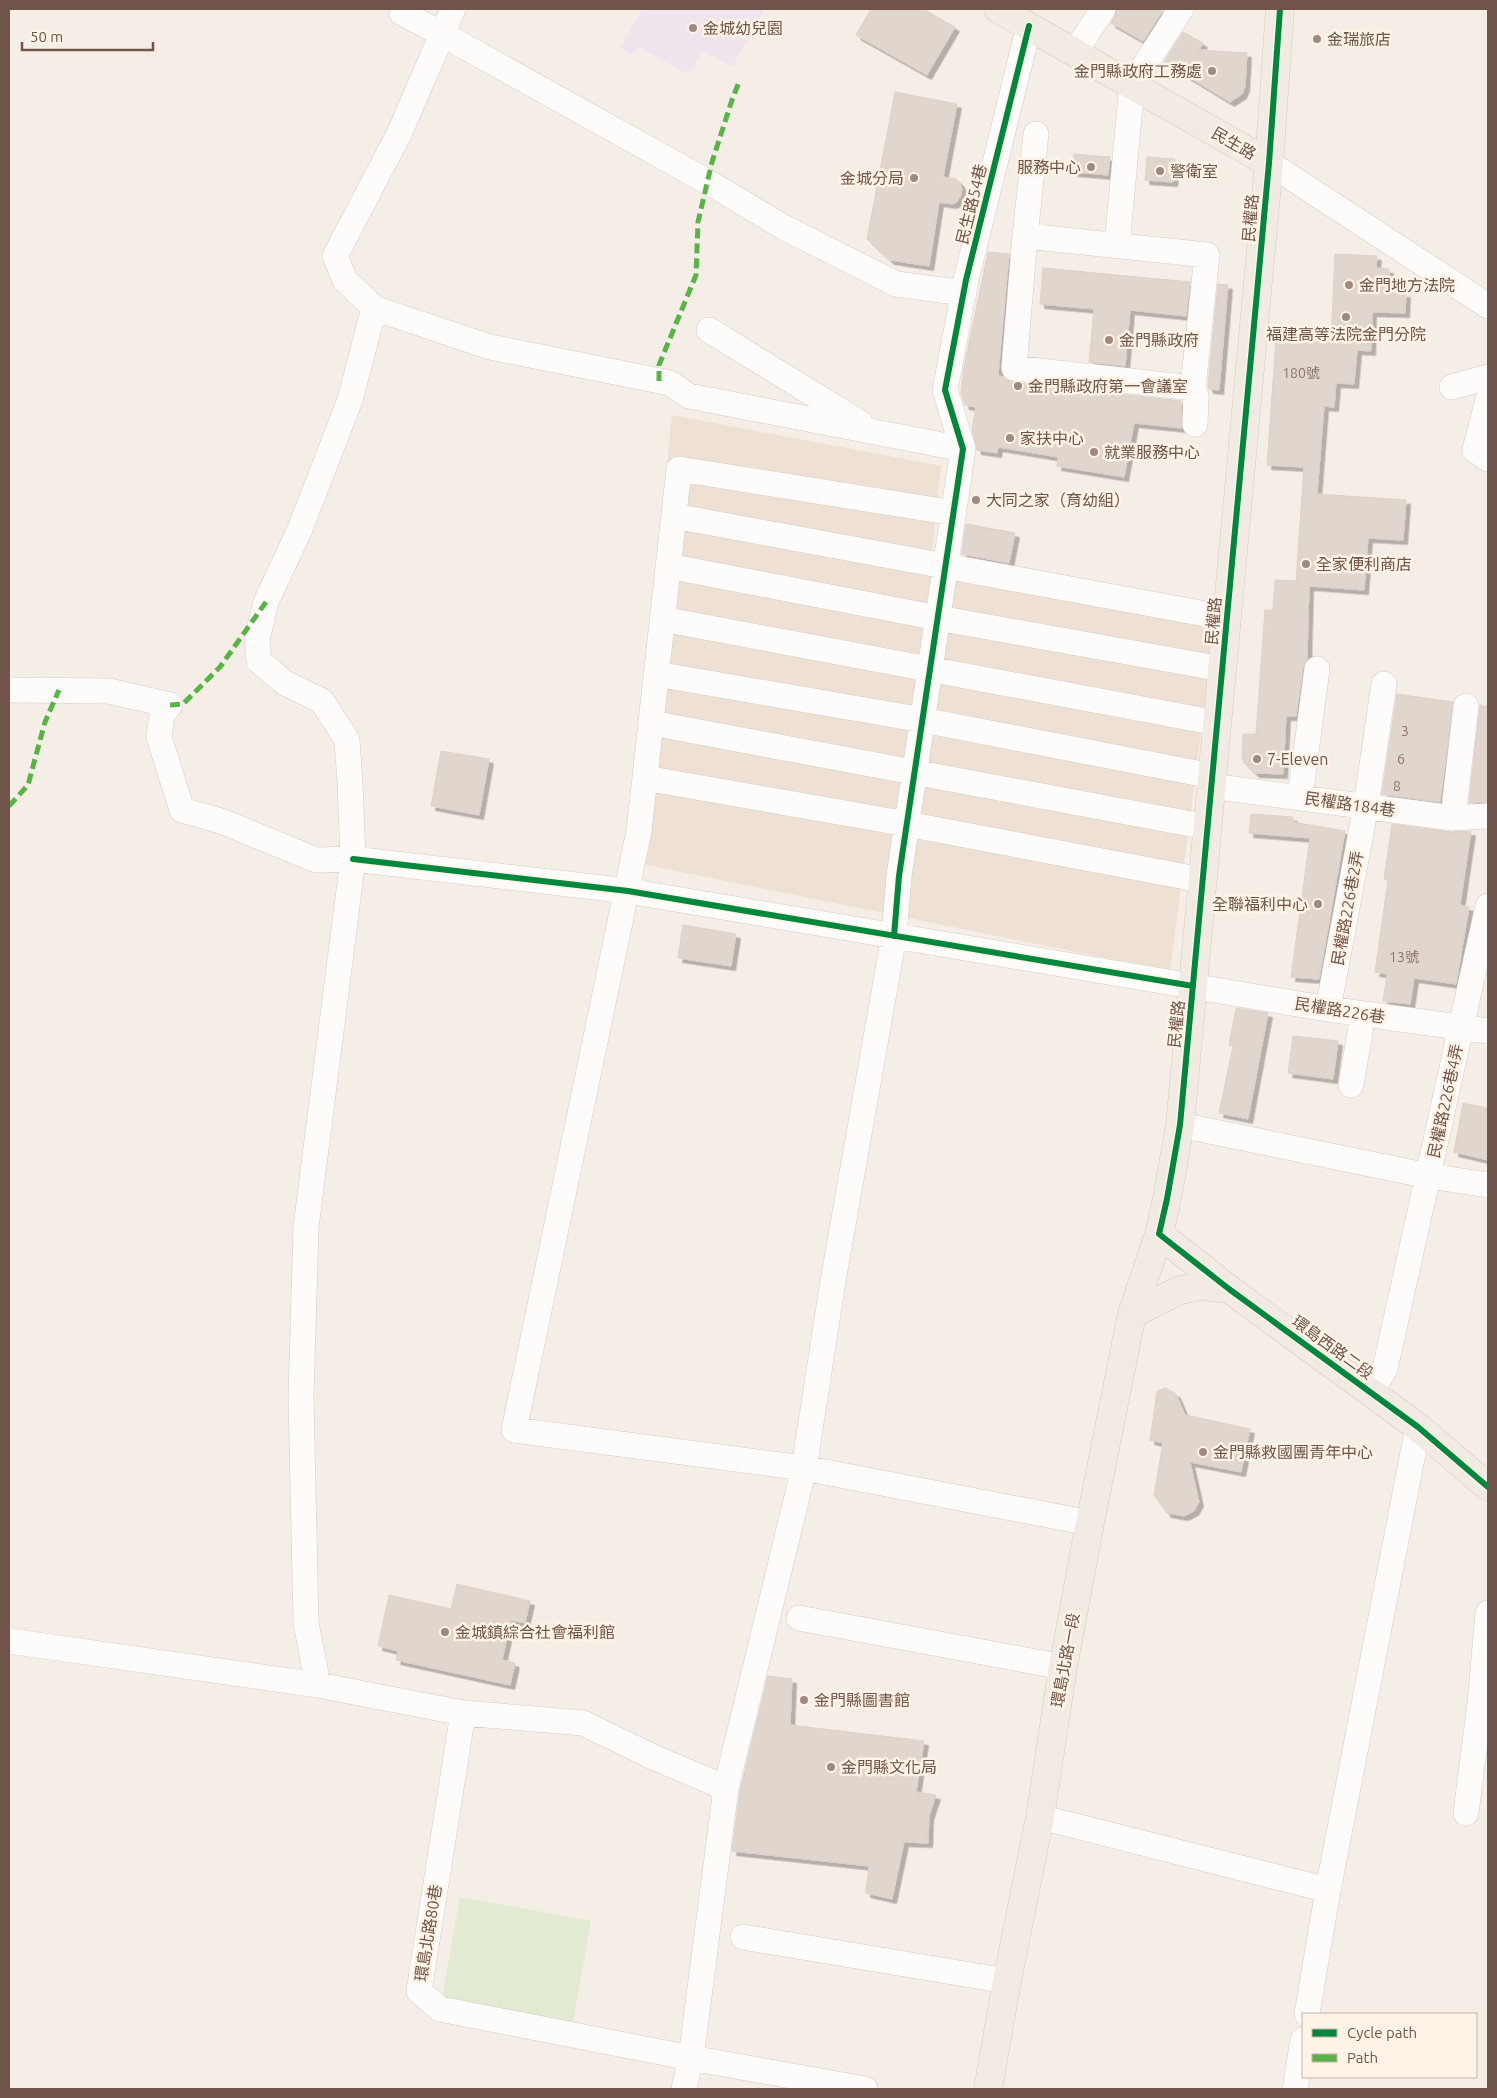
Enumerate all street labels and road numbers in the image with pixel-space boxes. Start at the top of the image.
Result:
street label: 民生路 [1209,123,1259,163]
street label: 民生路54巷 [952,162,990,246]
street label: 民權路 [1239,193,1261,243]
street label: 民權路 [1202,596,1224,646]
street label: 民權路184巷 [1304,789,1396,819]
street label: 民權路226巷2弄 [1328,849,1366,967]
street label: 民權路226巷 [1294,994,1386,1026]
street label: 民權路 [1165,999,1187,1049]
street label: 民權路226巷4弄 [1424,1042,1466,1160]
street label: 環島西路二段 [1289,1312,1377,1382]
street label: 環島北路一段 [1048,1611,1082,1709]
street label: 環島北路80巷 [411,1883,445,1983]

